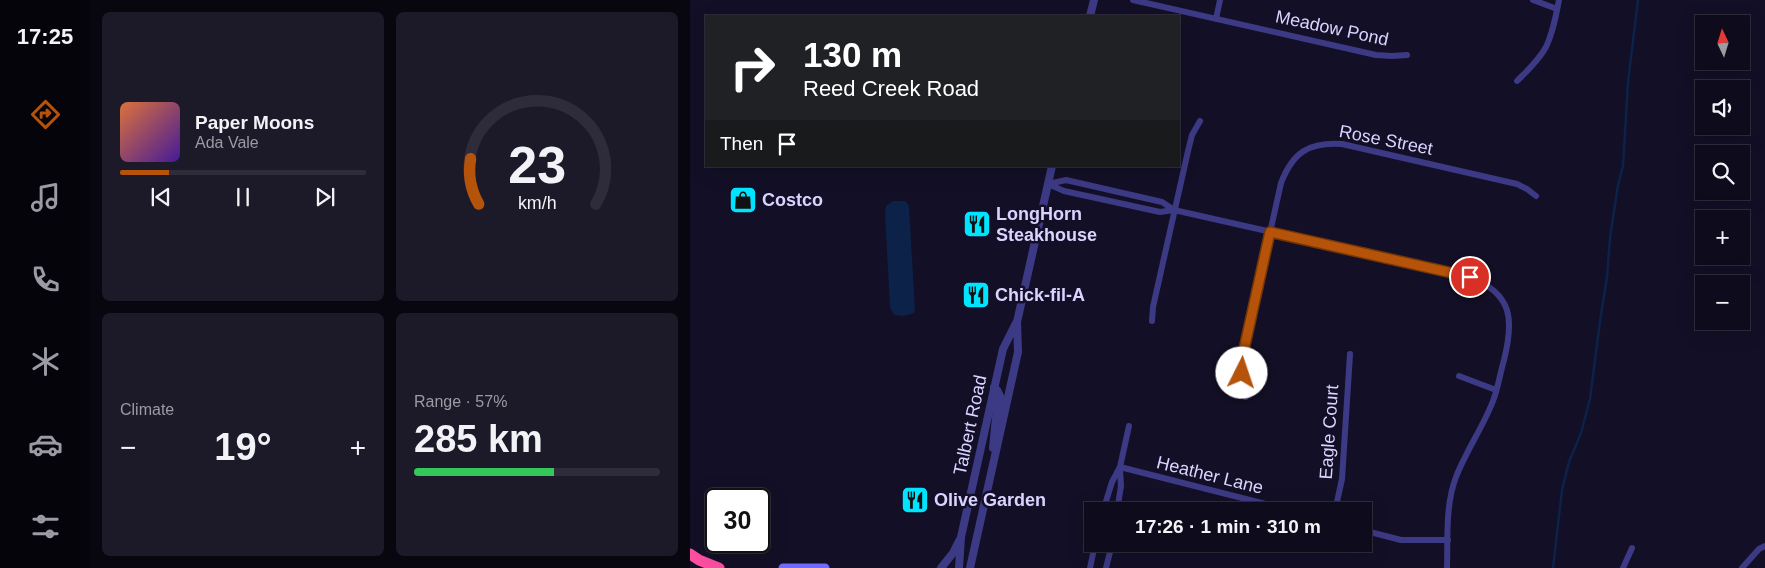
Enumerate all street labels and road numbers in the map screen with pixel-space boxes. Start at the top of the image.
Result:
street label: Meadow Pond [1274,6,1390,50]
street label: Rose Street [1337,121,1435,159]
street label: Talbert Road [950,373,990,477]
street label: Eagle Court [1316,384,1342,480]
street label: Heather Lane [1155,452,1265,498]

